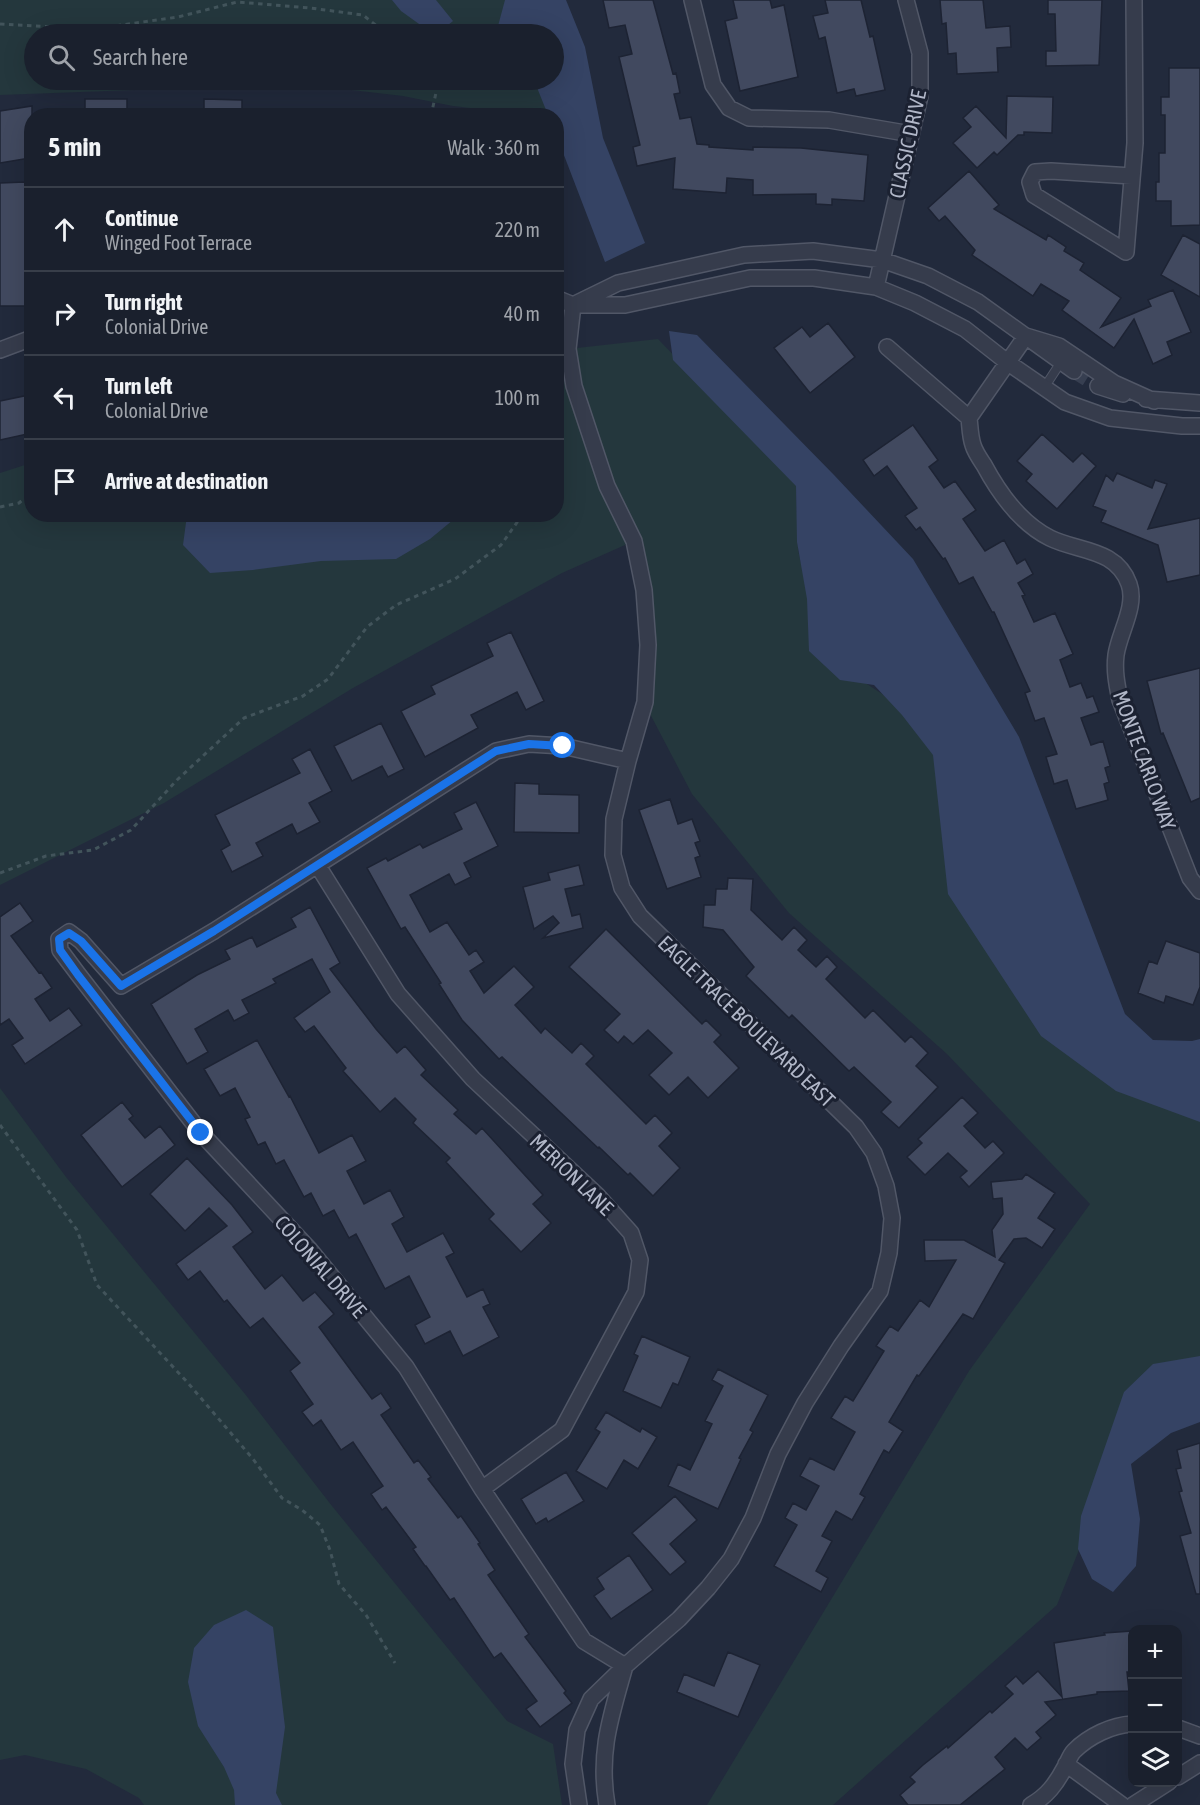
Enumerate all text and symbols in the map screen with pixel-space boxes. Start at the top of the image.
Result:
search box [24,24,564,90]
icon: search [45,41,78,74]
text: Search here [93,44,188,70]
street label: CLASSIC DRIVE [884,88,930,200]
text: 5 min [48,132,101,162]
text: Walk · 360 m [448,136,540,159]
text: Continue [105,205,179,231]
icon: ahead [48,213,81,246]
text: 220 m [495,218,540,241]
text: Winged Foot Terrace [105,231,252,254]
text: Turn right [105,289,182,315]
icon: right [48,297,81,330]
text: 40 m [504,302,540,325]
text: Colonial Drive [105,315,208,338]
text: Turn left [105,373,172,399]
icon: left [48,381,81,414]
text: 100 m [495,386,540,409]
text: Colonial Drive [105,399,208,422]
icon: arrive [48,465,81,498]
text: Arrive at destination [105,468,268,494]
street label: MONTE CARLO WAY [1109,687,1182,833]
route start [549,732,575,758]
street label: EAGLE TRACE BOULEVARD EAST [654,930,840,1112]
route end [187,1119,213,1145]
street label: MERION LANE [525,1128,619,1220]
street label: COLONIAL DRIVE [270,1210,372,1322]
map controls [1128,1625,1182,1787]
button: + [1128,1625,1182,1679]
button: − [1128,1679,1182,1733]
button: layers [1128,1733,1182,1787]

